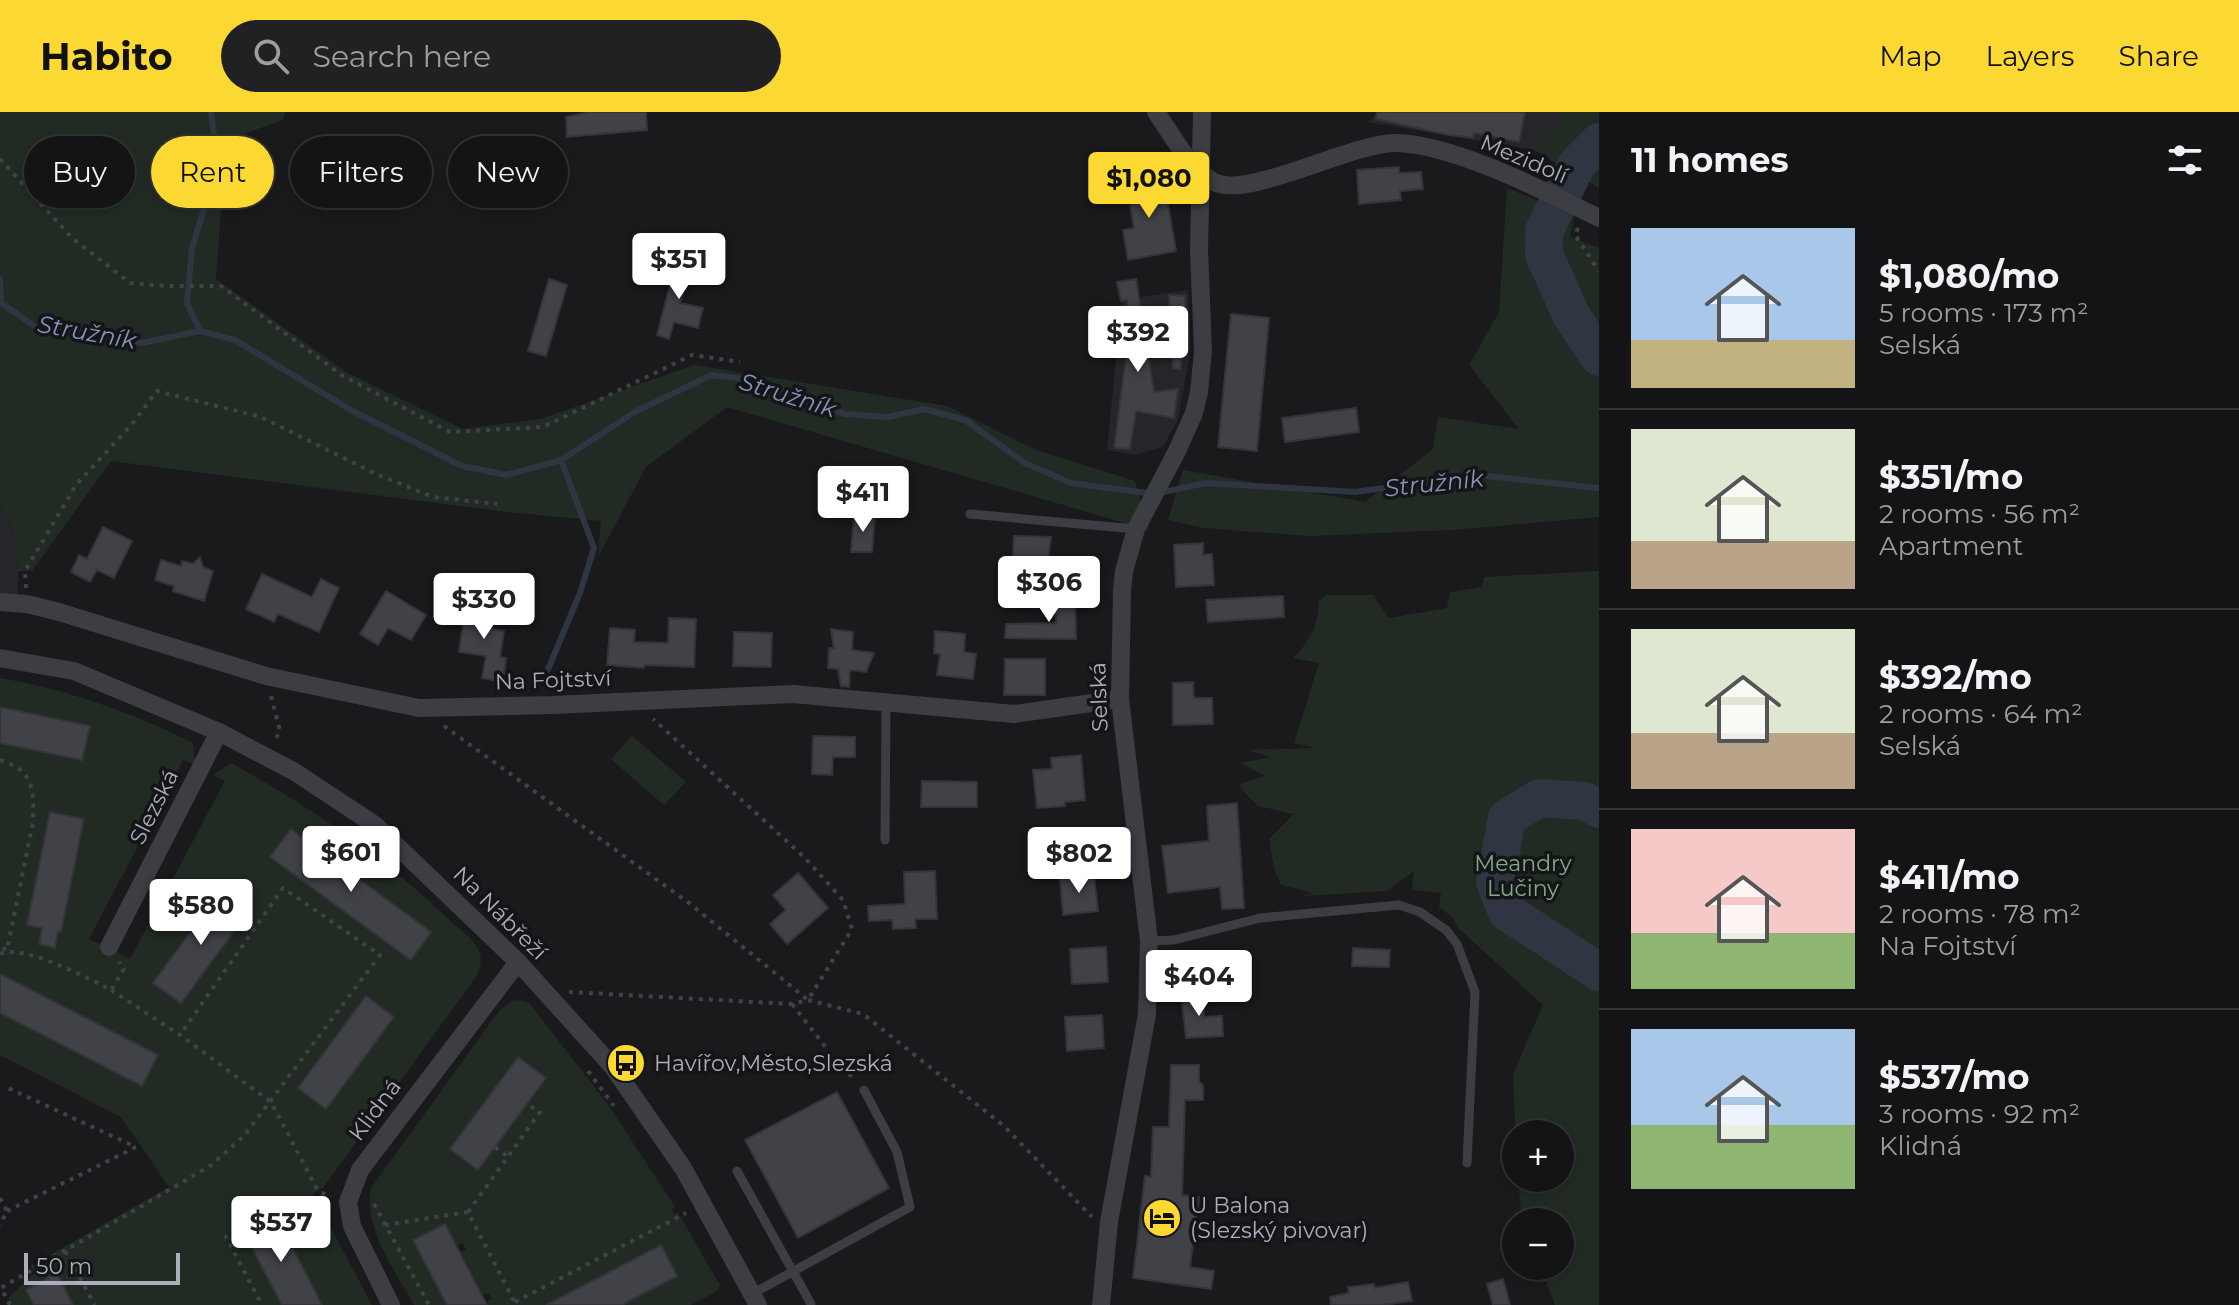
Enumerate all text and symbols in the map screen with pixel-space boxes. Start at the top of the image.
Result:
search box [221,20,781,92]
text: Habito [40,33,173,80]
icon: search [249,34,293,78]
text: Search here [313,38,491,75]
text: Map [1879,39,1942,73]
text: Layers [1986,39,2075,73]
text: Share [2119,39,2199,73]
street label: Mezidolí [1476,129,1573,190]
chip: Buy [24,136,135,208]
chip: Rent [151,136,274,208]
chip: Filters [290,136,432,208]
chip: New [448,136,568,208]
icon: filters [2163,138,2207,182]
text: 11 homes [1631,139,1789,181]
pin: $1,080 [1084,152,1214,220]
text: $1,080 [1106,162,1192,194]
pin: $351 [632,233,726,301]
text: $351 [650,243,708,275]
text: $1,080/mo [1879,255,2059,297]
icon: home [1695,260,1791,356]
text: 5 rooms · 173 m² [1879,297,2088,329]
pin: $392 [1091,306,1185,374]
water label: Stružník [35,309,140,355]
text: $392 [1106,316,1170,348]
text: Selská [1879,329,1961,361]
water label: Stružník [736,367,841,424]
text: $351/mo [1879,456,2023,498]
icon: home [1695,461,1791,557]
water label: Stružník [1383,463,1487,503]
pin: $411 [816,466,910,534]
text: $411 [836,476,890,508]
text: 2 rooms · 56 m² [1879,498,2080,530]
text: Apartment [1879,530,2023,562]
pin: $306 [1002,556,1096,624]
text: $306 [1016,566,1082,598]
pin: $330 [437,573,531,641]
text: $330 [452,583,516,615]
text: $392/mo [1879,656,2032,698]
icon: home [1695,661,1791,757]
street label: Selská [1084,662,1114,732]
street label: Na Fojtství [494,664,613,696]
text: 2 rooms · 64 m² [1879,698,2082,730]
text: Selská [1879,730,1961,762]
street label: Slezská [124,765,184,849]
pin: $601 [304,826,398,894]
pin: $802 [1032,827,1126,895]
text: $601 [321,836,381,868]
text: $802 [1046,837,1112,869]
park label: Meandry Lučiny [1474,850,1572,902]
text: $411/mo [1879,856,2020,898]
street label: Na Nábřeží [448,861,553,966]
icon: home [1695,861,1791,957]
pin: $580 [154,879,248,947]
text: $580 [168,889,234,921]
text: 2 rooms · 78 m² [1879,898,2081,930]
text: Na Fojtství [1879,930,2016,962]
pin: $404 [1152,950,1246,1018]
text: $404 [1164,960,1234,992]
bus stop icon: Havířov,Město,Slezská [605,1042,647,1084]
place label: Havířov,Město,Slezská [654,1050,893,1077]
text: $537/mo [1879,1056,2030,1098]
icon: home [1695,1061,1791,1157]
street label: Klidná [343,1074,407,1146]
text: 3 rooms · 92 m² [1879,1098,2080,1130]
map controls [1502,1120,1574,1280]
button: + [1502,1120,1574,1192]
text: Klidná [1879,1130,1962,1162]
place label: U Balona (Slezský pivovar) [1190,1192,1368,1244]
pin: $537 [234,1196,328,1264]
hotel icon: U Balona (Slezský pivovar) [1141,1197,1183,1239]
text: $537 [249,1206,313,1238]
button: − [1502,1208,1574,1280]
scale bar [24,1249,180,1285]
text: 50 m [36,1253,92,1280]

